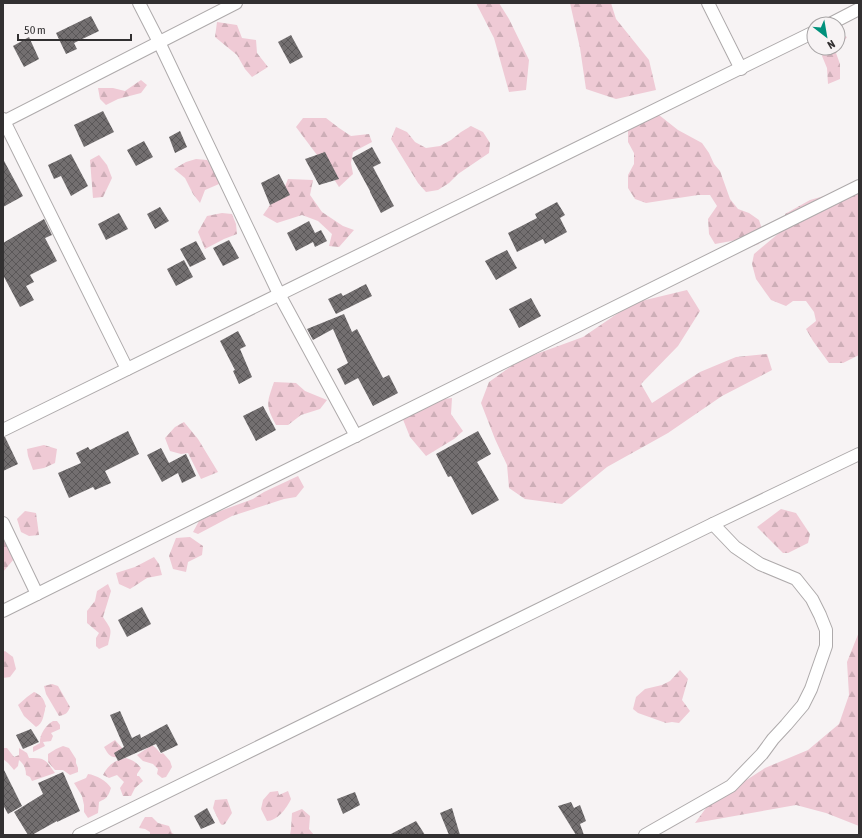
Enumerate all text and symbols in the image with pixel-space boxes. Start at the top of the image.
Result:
scale bar [18,16,131,42]
north arrow [806,16,846,56]
text: 50 m [24,23,46,37]
text: N [825,38,837,51]

